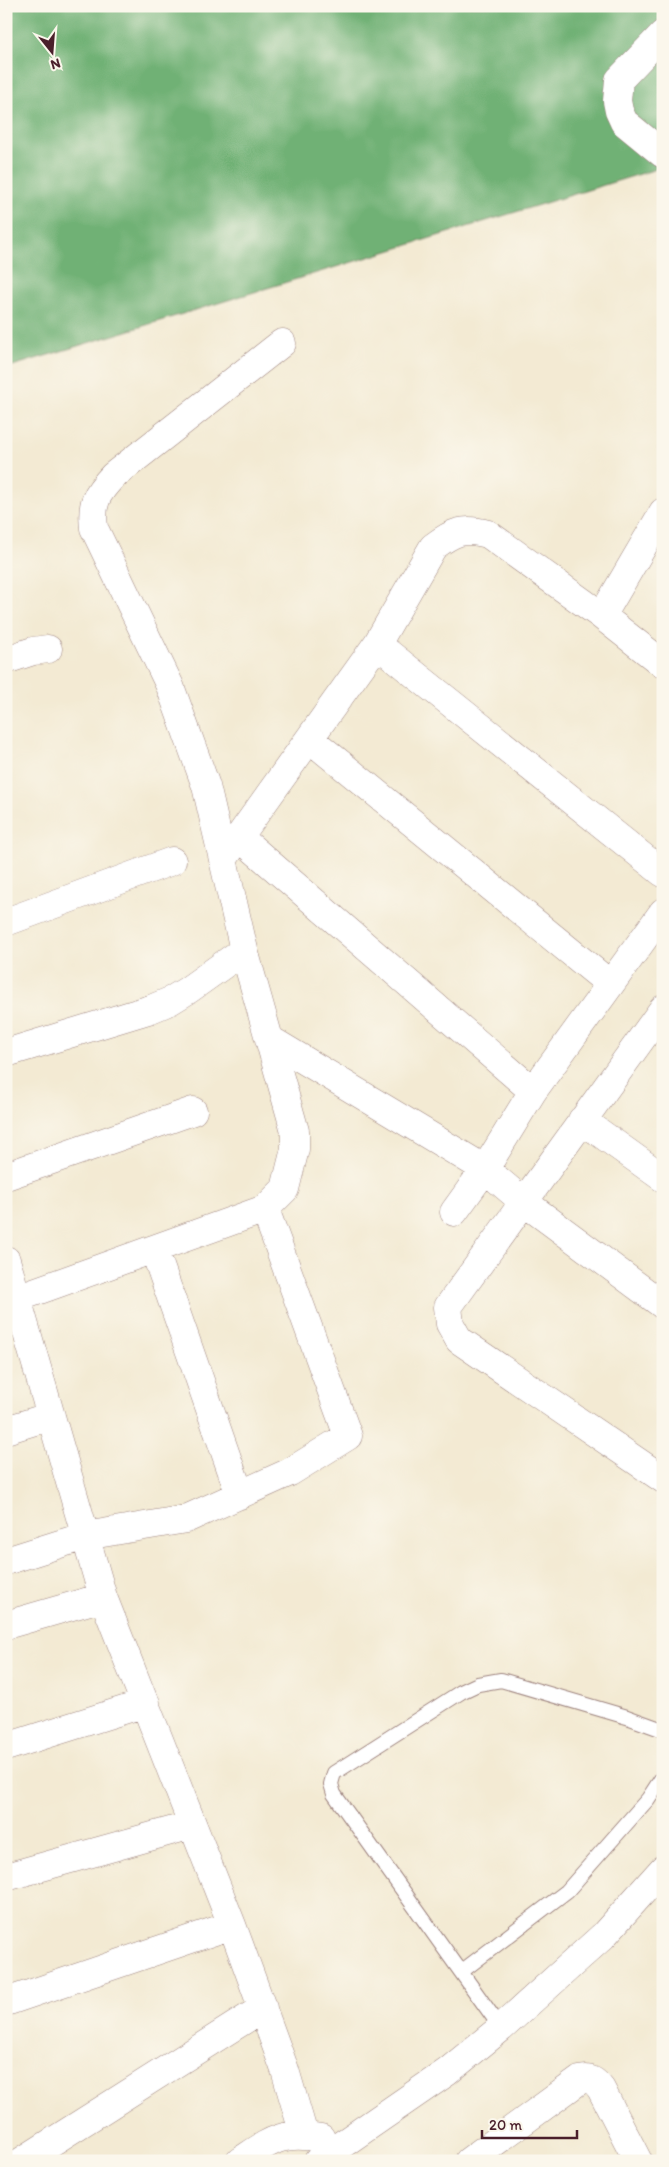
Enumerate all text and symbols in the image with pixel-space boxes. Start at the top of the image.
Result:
north arrow [28,28,78,78]
text: N [49,54,63,73]
scale bar [482,2107,576,2139]
text: 20 m [489,2116,523,2134]

